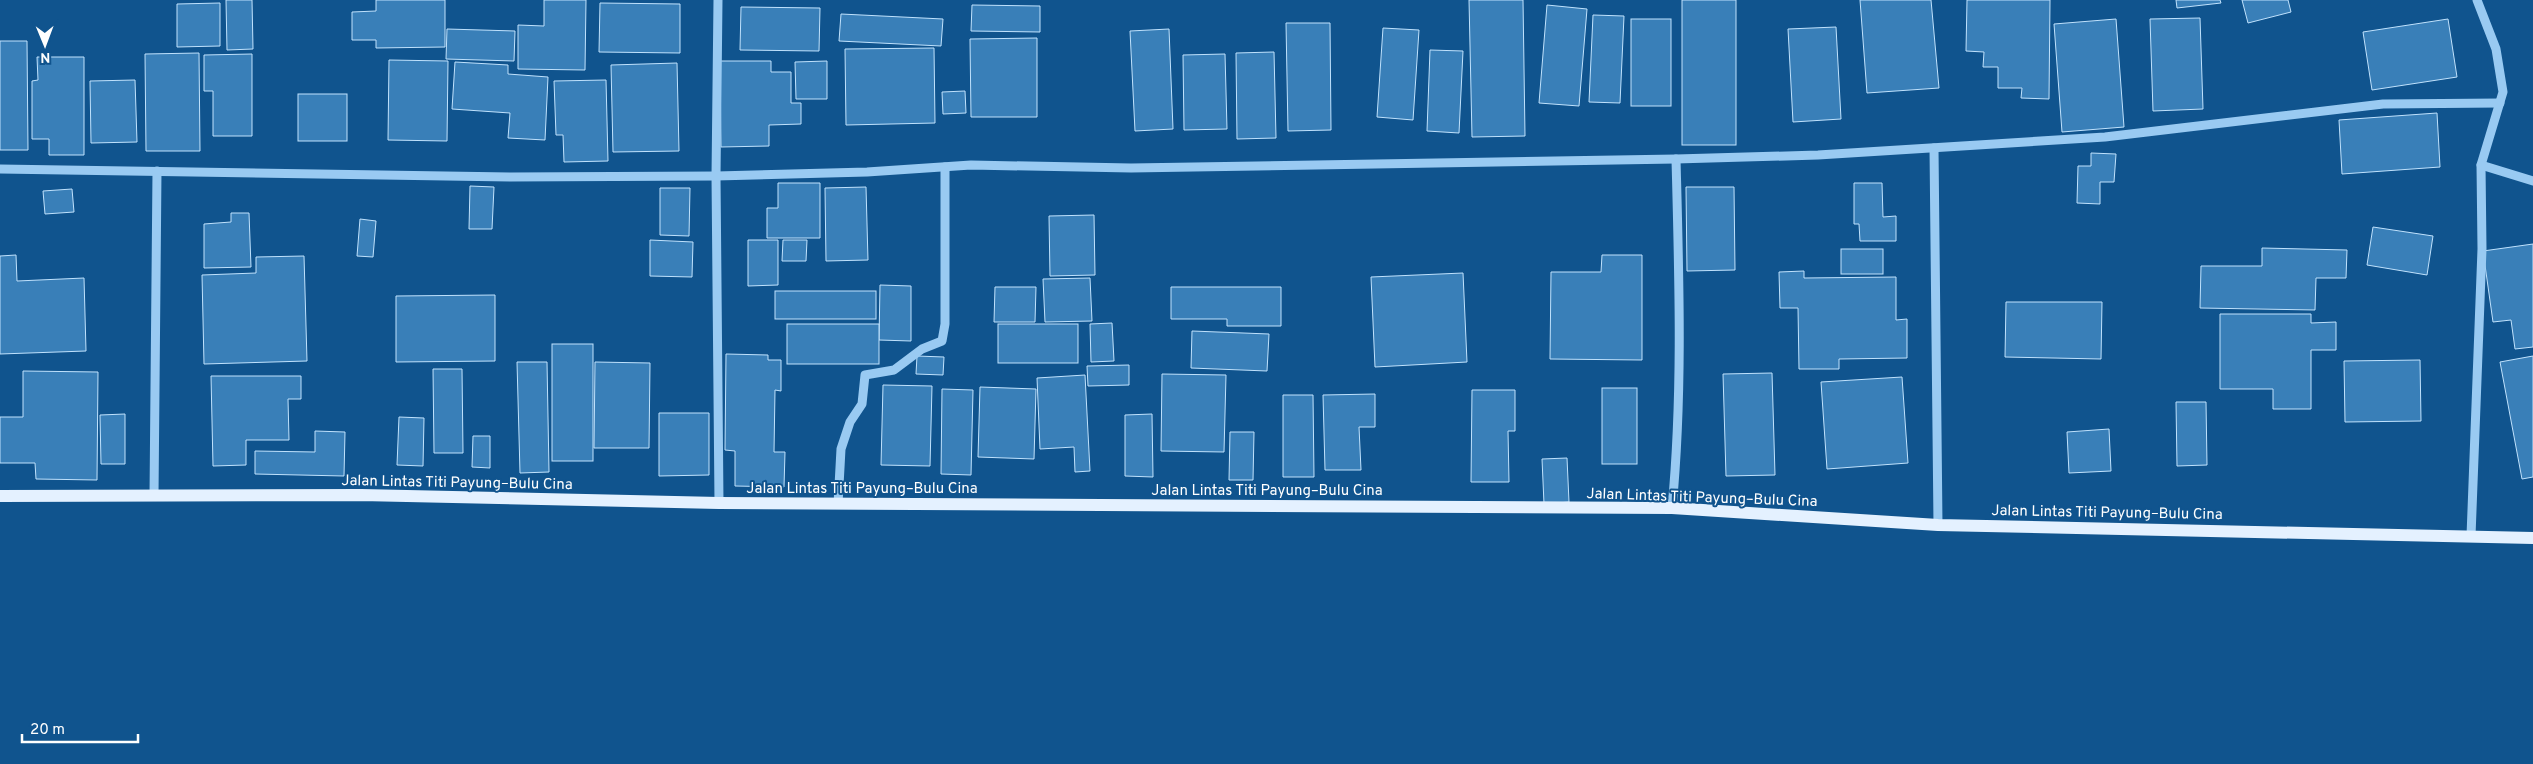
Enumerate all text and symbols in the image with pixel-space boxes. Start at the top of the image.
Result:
north arrow [20,20,70,70]
text: N [40,48,50,65]
street label: Jalan Lintas Titi Payung–Bulu Cina [341,472,573,495]
street label: Jalan Lintas Titi Payung–Bulu Cina [746,480,978,499]
street label: Jalan Lintas Titi Payung–Bulu Cina [1151,482,1383,501]
street label: Jalan Lintas Titi Payung–Bulu Cina [1586,485,1818,512]
street label: Jalan Lintas Titi Payung–Bulu Cina [1991,502,2223,525]
scale bar [22,712,139,744]
text: 20 m [30,721,65,740]

